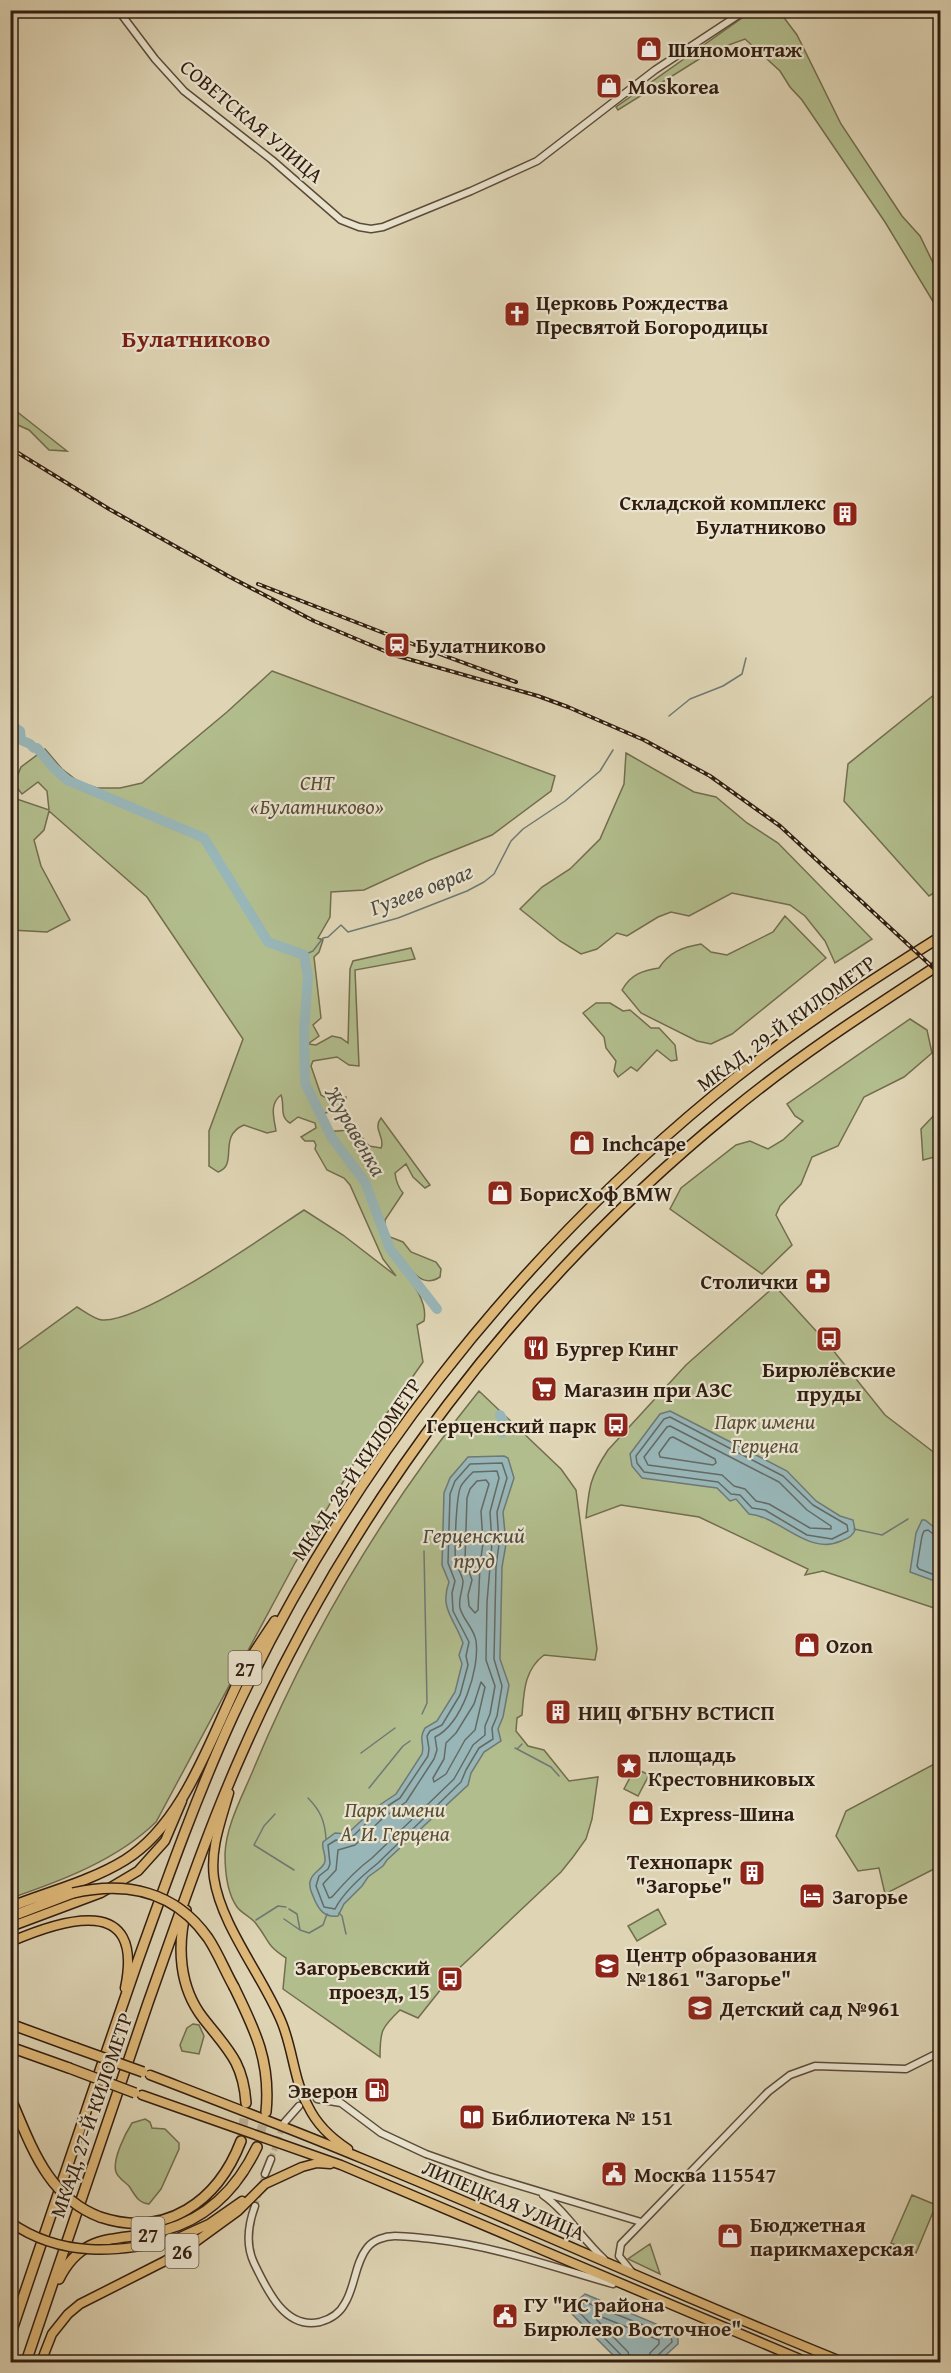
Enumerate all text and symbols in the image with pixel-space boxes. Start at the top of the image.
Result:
shop icon: Шиномонтаж [634,34,664,64]
place label: Шиномонтаж [668,34,802,65]
street label: СОВЕТСКАЯ УЛИЦА [173,52,331,191]
shop icon: Moskorea [594,71,624,101]
place label: Moskorea [628,71,720,102]
place label: Церковь Рождества Пресвятой Богородицы [536,287,768,342]
church icon: Церковь Рождества Пресвятой Богородицы [502,299,532,329]
district label: Булатниково [122,321,270,356]
place label: Складской комплекс Булатниково [619,487,826,542]
building icon: Складской комплекс Булатниково [830,499,860,529]
station icon: Булатниково [382,630,412,660]
place label: Булатниково [416,630,546,661]
park label: СНТ «Булатниково» [250,767,384,822]
water label: Гузеев овраг [364,855,477,924]
street label: МКАД, 29-Й КИЛОМЕТР [690,947,882,1099]
water label: Журавенка [317,1079,395,1182]
shop icon: Inchcape [567,1128,597,1158]
place label: Inchcape [602,1128,686,1159]
shop icon: БорисХоф BMW [485,1178,515,1208]
place label: БорисХоф BMW [520,1178,672,1209]
place label: Столички [701,1266,798,1297]
pharmacy icon: Столички [803,1266,833,1296]
bus stop icon: Бирюлёвские пруды [814,1324,844,1354]
restaurant icon: Бургер Кинг [521,1333,551,1363]
place label: Бургер Кинг [556,1333,678,1364]
place label: Бирюлёвские пруды [762,1354,896,1409]
street label: МКАД, 28-Й КИЛОМЕТР [283,1371,429,1567]
supermarket icon: Магазин при АЗС [529,1374,559,1404]
place label: Магазин при АЗС [564,1374,733,1405]
park label: Парк имени Герцена [715,1406,816,1461]
place label: Герценский парк [426,1410,597,1441]
bus stop icon: Герценский парк [601,1410,631,1440]
water label: Герценский пруд [422,1519,525,1576]
shop icon: Ozon [792,1630,822,1660]
place label: Ozon [826,1630,873,1661]
road number: 27 [228,1651,262,1685]
building icon: НИЦ ФГБНУ ВСТИСП [543,1697,573,1727]
place label: НИЦ ФГБНУ ВСТИСП [578,1697,775,1728]
place label: площадь Крестовниковых [648,1739,815,1794]
place icon: площадь Крестовниковых [614,1751,644,1781]
park label: Парк имени А. И. Герцена [339,1794,450,1849]
shop icon: Express-Шина [626,1798,656,1828]
place label: Express-Шина [660,1798,795,1829]
place label: Технопарк "Загорье" [627,1846,733,1901]
building icon: Технопарк "Загорье" [737,1858,767,1888]
hotel icon: Загорье [797,1881,827,1911]
place label: Загорье [832,1881,908,1912]
place label: Центр образования №1861 "Загорье" [626,1939,817,1994]
school or university icon: Центр образования №1861 "Загорье" [592,1951,622,1981]
place label: Загорьевский проезд, 15 [295,1952,430,2007]
bus stop icon: Загорьевский проезд, 15 [435,1964,465,1994]
school or university icon: Детский сад №961 [685,1993,715,2023]
place label: Детский сад №961 [719,1993,900,2024]
street label: МКАД, 27-Й КИЛОМЕТР [41,2008,141,2222]
place label: Эверон [288,2075,358,2106]
fuel station icon: Эверон [362,2075,392,2105]
library icon: Библиотека № 151 [457,2102,487,2132]
place label: Библиотека № 151 [492,2102,673,2133]
street label: ЛИПЕЦКАЯ УЛИЦА [418,2152,591,2248]
public building icon: Москва 115547 [599,2159,629,2189]
place label: Москва 115547 [634,2159,776,2190]
place label: Бюджетная парикмахерская [750,2209,914,2264]
road number: 27 [132,2217,164,2251]
shop icon: Бюджетная парикмахерская [715,2221,745,2251]
road number: 26 [166,2234,198,2268]
place label: ГУ "ИС района Бирюлево Восточное" [524,2289,741,2344]
public building icon: ГУ "ИС района Бирюлево Восточное" [490,2301,520,2331]

